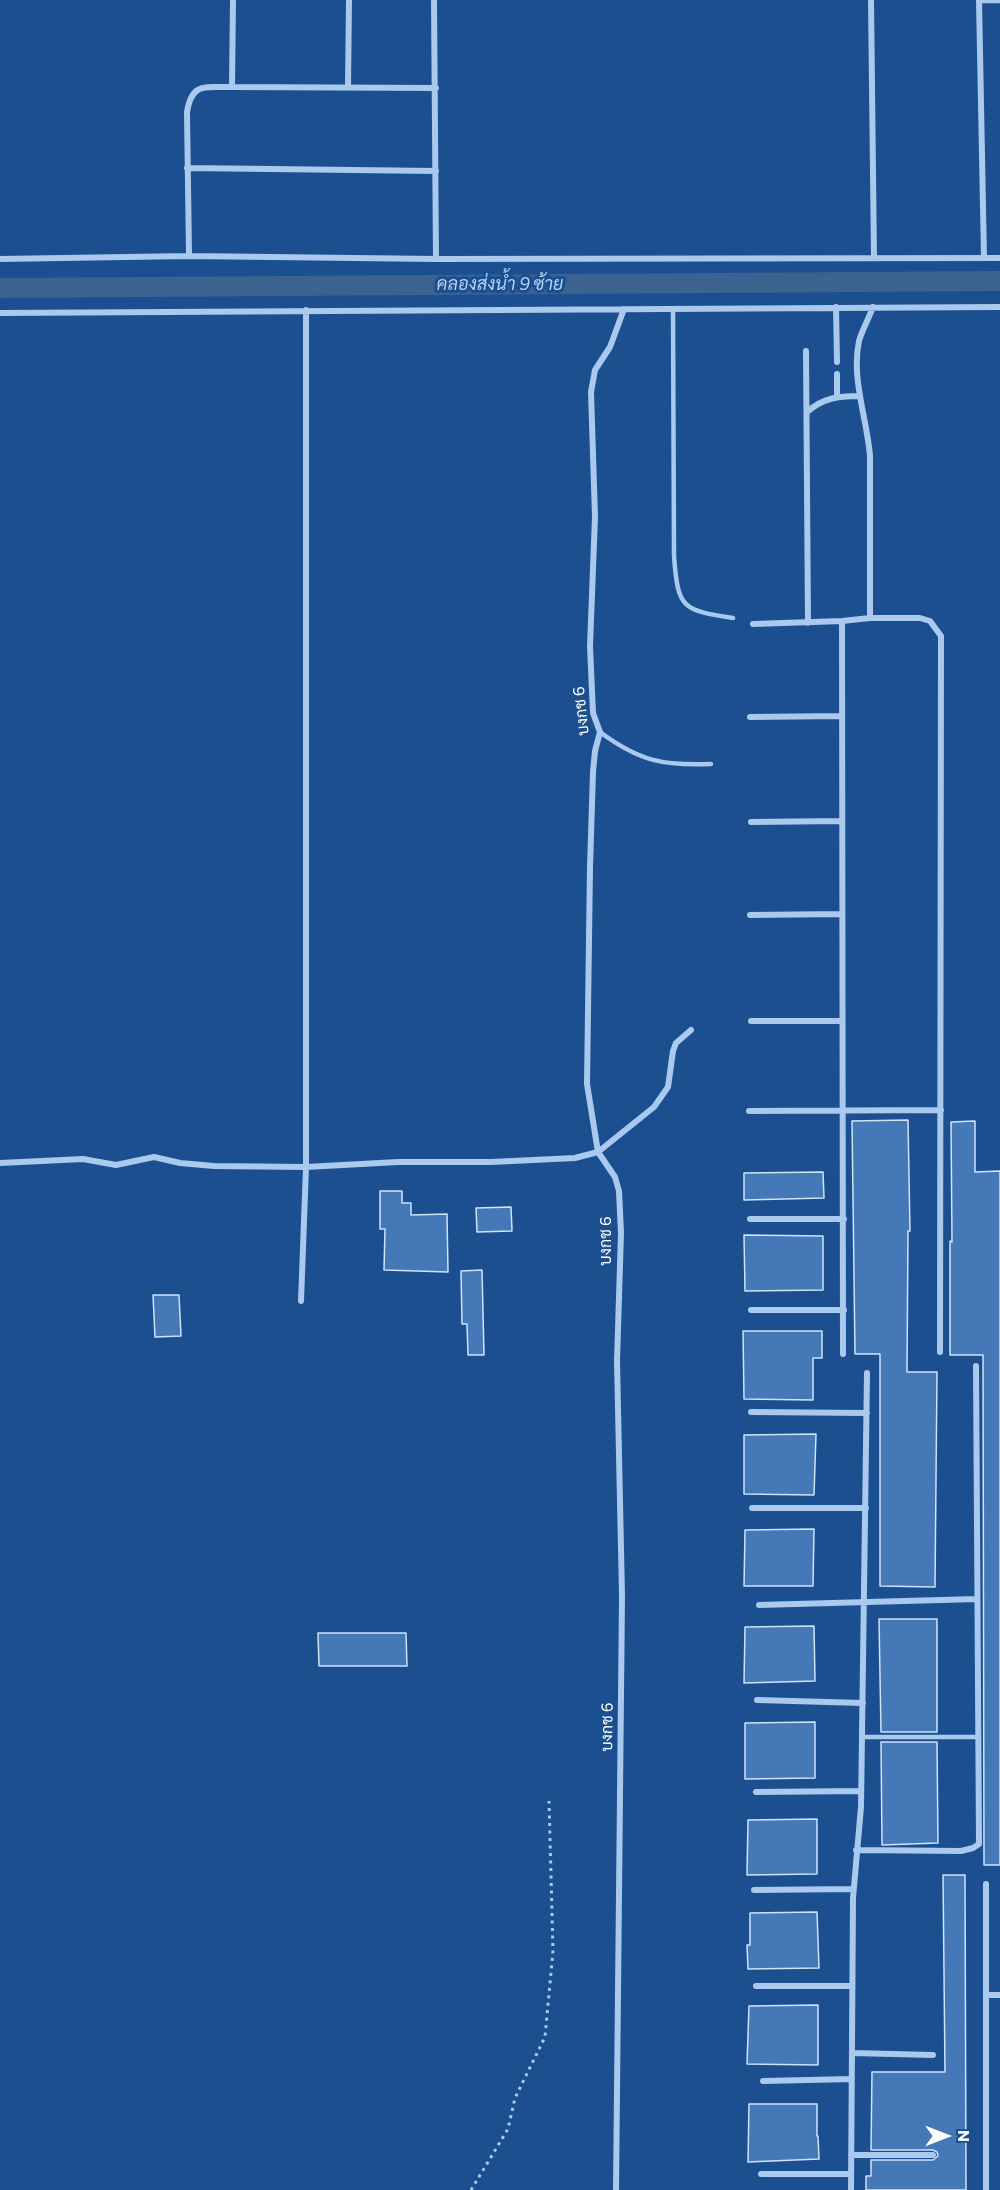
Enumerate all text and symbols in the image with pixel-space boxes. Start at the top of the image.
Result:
water label: คลองส่งน้ำ 9 ซ้าย [437,273,563,295]
street label: บงกช 6 [569,685,593,737]
street label: บงกช 6 [596,1216,616,1266]
street label: บงกช 6 [597,1702,617,1752]
north arrow [916,2106,976,2166]
text: N [955,2130,974,2142]

